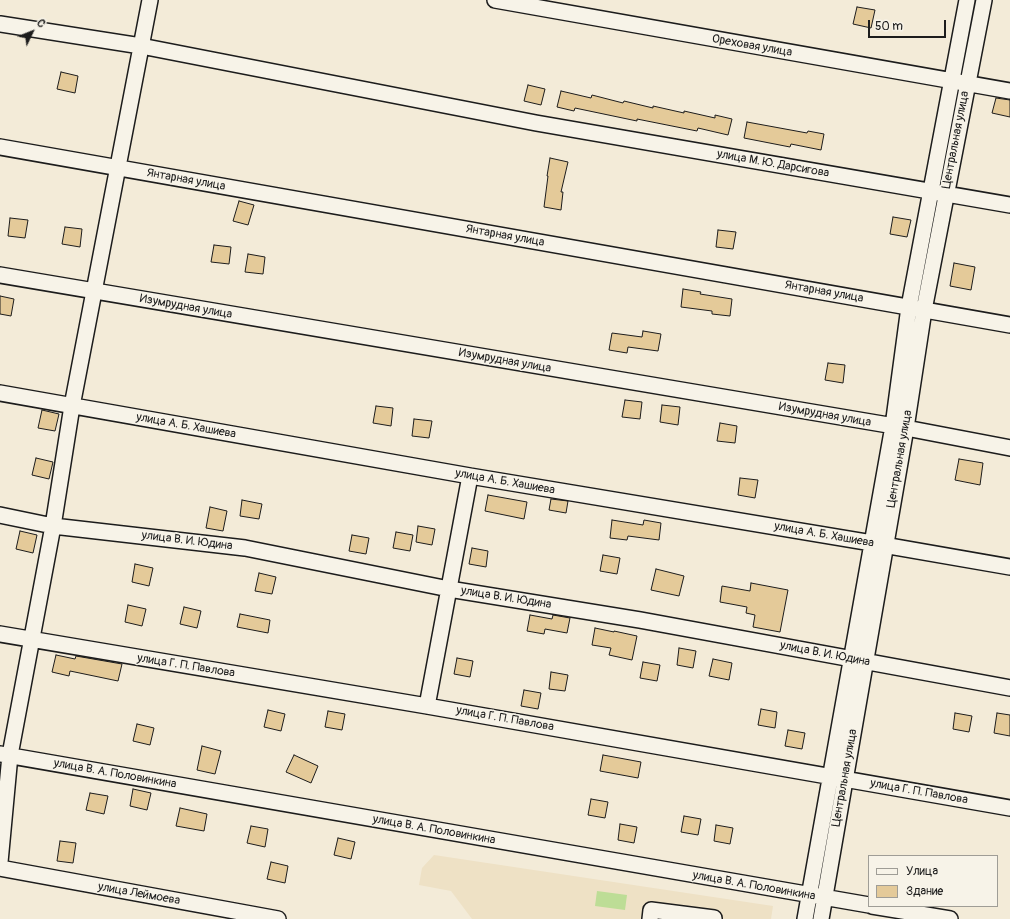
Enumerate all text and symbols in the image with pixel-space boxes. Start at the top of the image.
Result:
north arrow [12,12,52,52]
scale bar [870,12,948,38]
text: С [34,17,48,30]
text: 50 m [875,19,903,34]
street label: Ореховая улица [711,32,793,60]
street label: Центральная улица [939,90,973,190]
street label: улица М. Ю. Дарсигова [716,147,830,181]
street label: Янтарная улица [145,166,227,194]
street label: Янтарная улица [464,222,546,250]
street label: Янтарная улица [783,278,865,306]
street label: Изумрудная улица [139,292,233,322]
street label: Изумрудная улица [458,346,552,376]
street label: Изумрудная улица [778,400,872,430]
street label: Центральная улица [884,409,916,509]
street label: улица А. Б. Хашиева [135,410,237,442]
street label: улица А. Б. Хашиева [454,466,556,498]
street label: улица А. Б. Хашиева [773,519,875,551]
street label: улица В. И. Юдина [141,528,233,554]
street label: улица В. И. Юдина [460,584,552,612]
street label: улица В. И. Юдина [779,638,871,670]
street label: улица Г. П. Павлова [136,651,236,681]
street label: улица Г. П. Павлова [455,703,555,735]
street label: Центральная улица [829,728,861,828]
street label: улица В. А. Половинкина [53,756,177,792]
street label: улица Г. П. Павлова [869,776,969,808]
street label: улица В. А. Половинкина [372,812,496,848]
legend [868,855,998,907]
text: Улица [906,864,938,879]
street label: улица В. А. Половинкина [692,868,816,904]
street label: улица Леймоева [97,880,181,908]
text: Здание [906,884,943,899]

